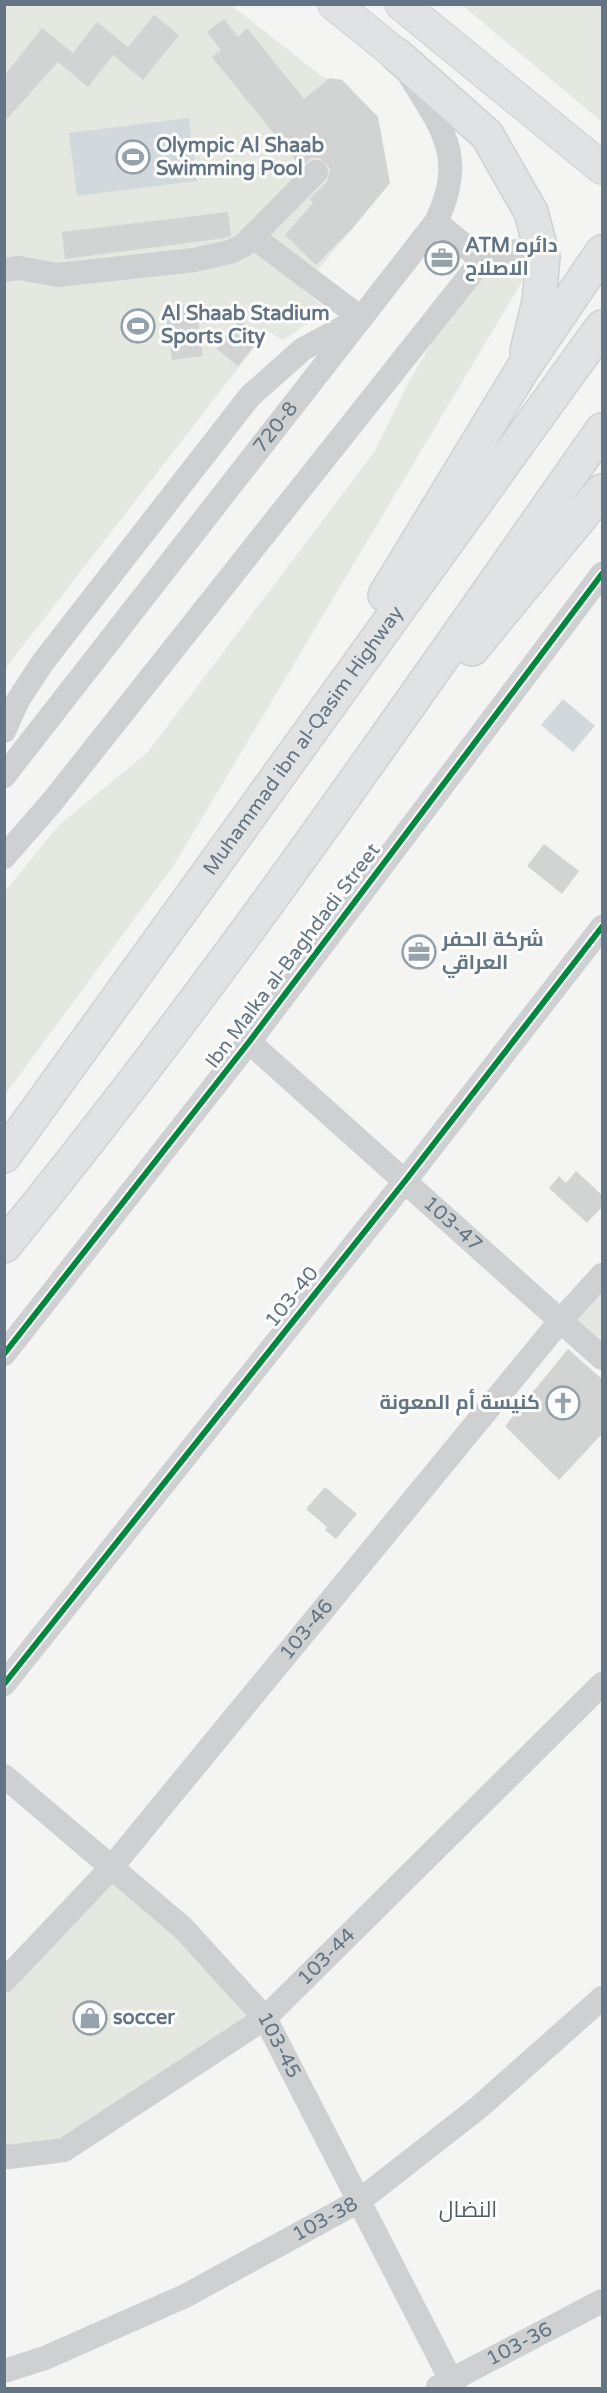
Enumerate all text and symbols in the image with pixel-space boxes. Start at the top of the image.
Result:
place label: Olympic Al Shaab Swimming Pool [156,134,324,181]
sports icon: Olympic Al Shaab Swimming Pool [115,139,151,175]
place label: ATM دائره الاصلاح [465,234,558,282]
office icon: ATM دائره الاصلاح [424,240,460,276]
place label: Al Shaab Stadium Sports City [161,302,330,349]
sports icon: Al Shaab Stadium Sports City [120,308,156,344]
street label: 720-8 [248,397,303,458]
street label: Muhammad ibn al-Qasim Highway [198,601,409,880]
street label: Ibn Malka al-Baghdadi Street [201,839,386,1073]
place label: شركة الحفر العراقي [441,928,544,978]
office icon: شركة الحفر العراقي [401,934,437,970]
street label: 103-47 [418,1191,487,1257]
street label: 103-40 [260,1262,324,1332]
church icon: كنيسة أم المعونة [545,1385,581,1421]
place label: كنيسة أم المعونة [379,1388,540,1416]
street label: 103-46 [275,1595,339,1665]
street label: 103-44 [293,1923,360,1991]
shop icon: soccer [72,2000,108,2036]
place label: soccer [113,2006,175,2030]
street label: 103-45 [252,2008,306,2082]
street label: 103-38 [288,2192,362,2247]
district label: النضال [439,2197,497,2223]
street label: 103-36 [482,2317,556,2371]

